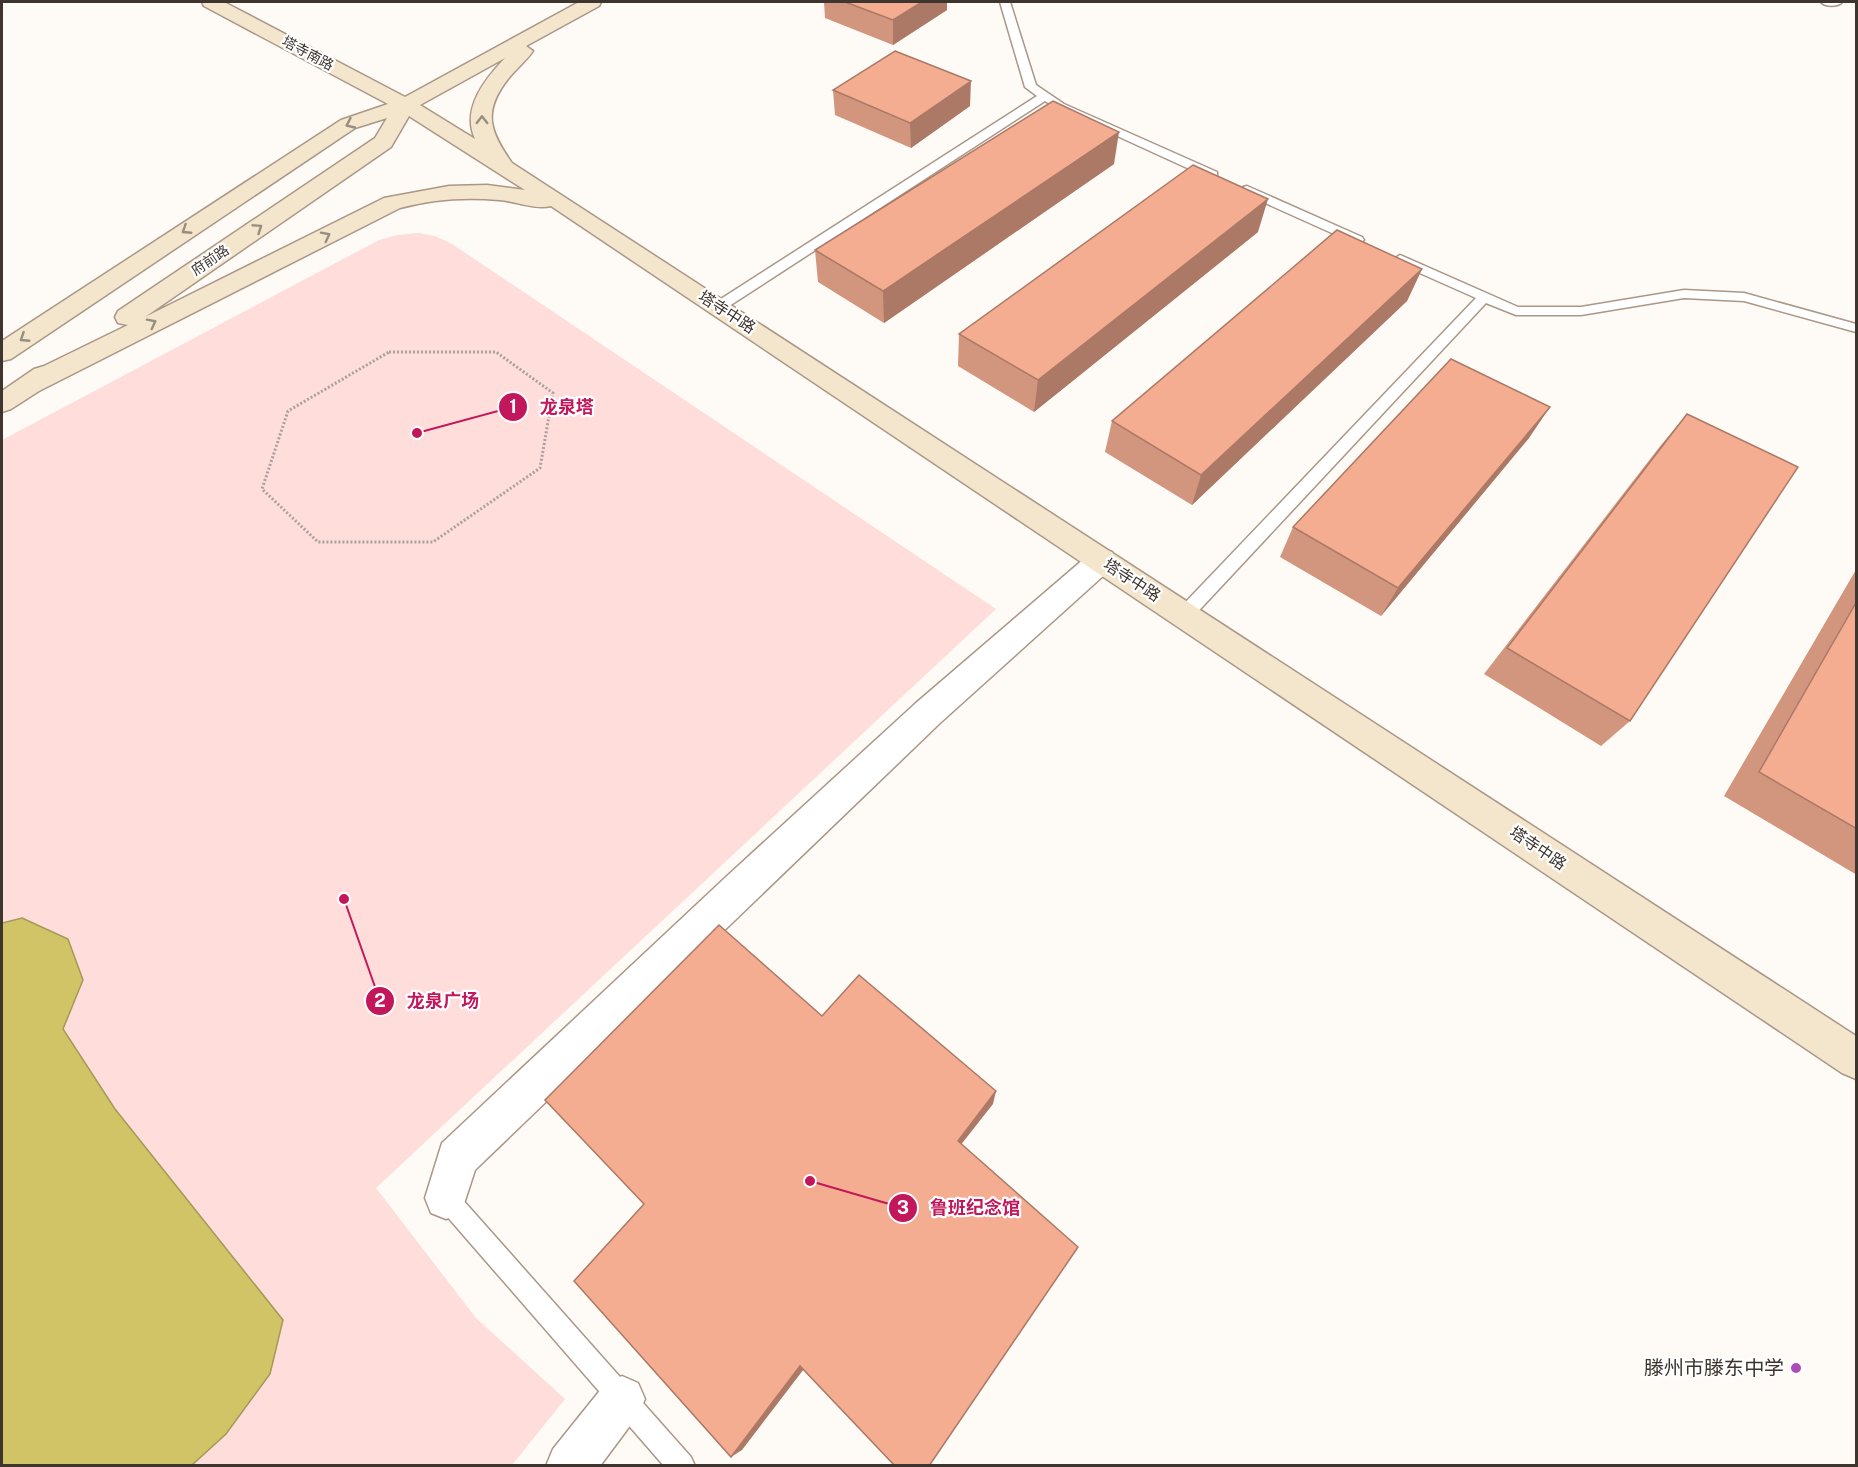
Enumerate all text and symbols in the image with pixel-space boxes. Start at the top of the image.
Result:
street label: 塔寺南路 [280,33,336,73]
one-way arrow [476,116,488,125]
one-way arrow [345,117,356,129]
one-way arrow [182,223,193,234]
one-way arrow [252,223,262,235]
one-way arrow [320,232,331,244]
street label: 府前路 [188,242,232,278]
street label: 塔寺中路 [695,287,759,337]
one-way arrow [145,319,156,331]
one-way arrow [19,331,30,342]
callout: 龙泉塔 [498,389,606,425]
text: 1 [509,396,517,417]
text: 龙泉塔 [540,396,594,417]
street label: 塔寺中路 [1100,555,1164,605]
street label: 塔寺中路 [1506,822,1570,874]
callout: 龙泉广场 [365,983,491,1019]
text: 2 [374,990,386,1011]
text: 龙泉广场 [407,990,479,1011]
callout: 鲁班纪念馆 [888,1190,1032,1226]
text: 3 [897,1197,909,1218]
text: 鲁班纪念馆 [930,1197,1020,1218]
place label: 滕州市滕东中学 [1644,1356,1784,1380]
marker: 滕州市滕东中学 [1789,1361,1803,1375]

